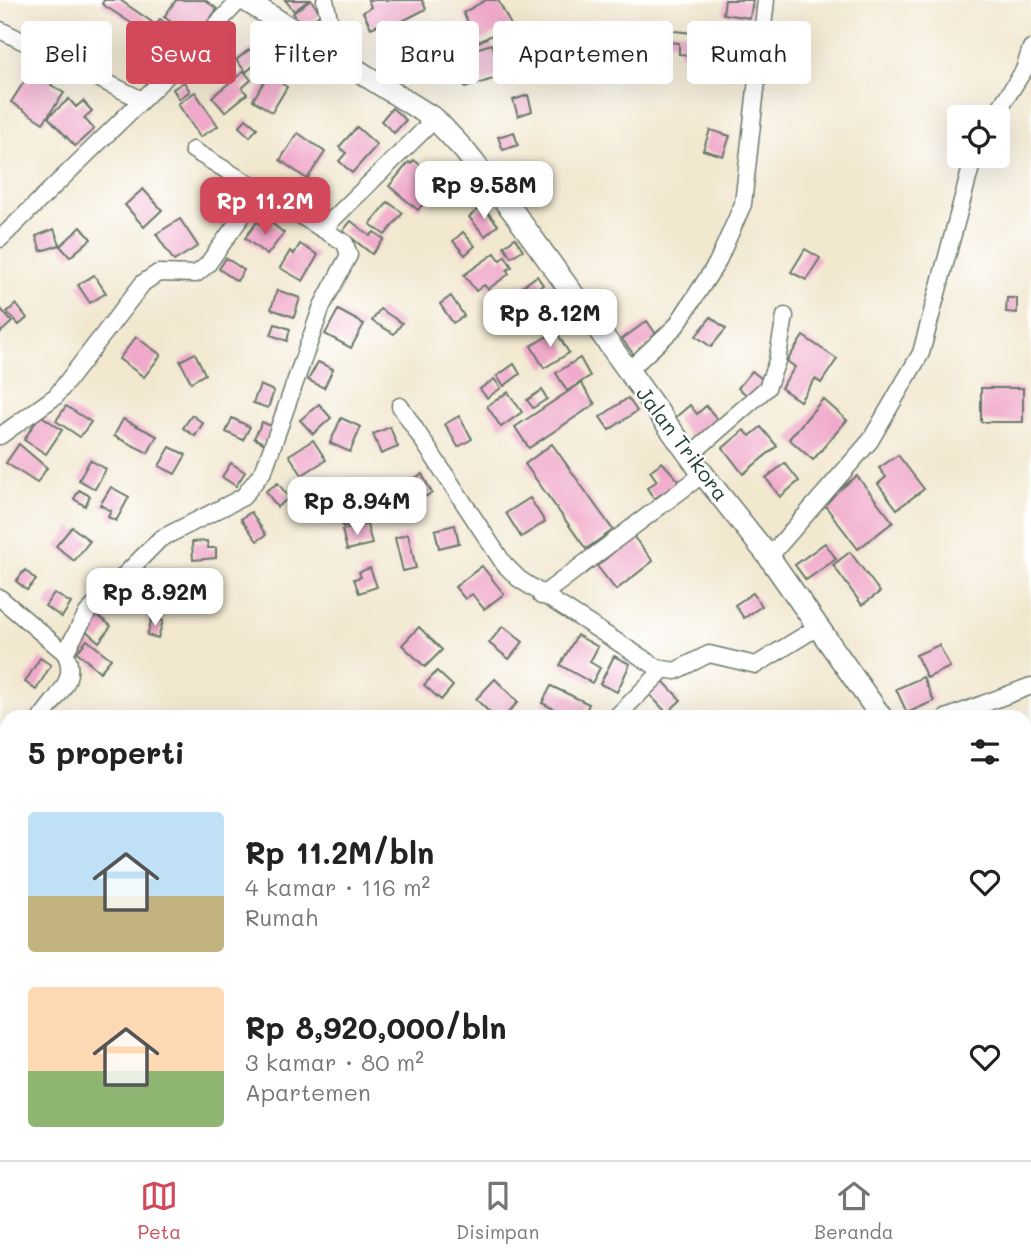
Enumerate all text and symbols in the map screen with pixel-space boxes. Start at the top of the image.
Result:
chip: Beli [21,21,112,84]
chip: Sewa [126,21,236,84]
chip: Filter [250,21,362,84]
chip: Baru [376,21,479,84]
chip: Apartemen [493,21,673,84]
chip: Rumah [687,21,811,84]
map controls [947,105,1010,168]
button: locate [947,105,1010,168]
pin: Rp 9.58M [412,162,556,221]
text: Rp 9.58M [431,169,537,199]
pin: Rp 11.2M [193,177,337,237]
text: Rp 11.2M [216,185,314,215]
pin: Rp 8.12M [478,290,622,349]
text: Rp 8.12M [499,297,601,327]
street label: Jalan Trikora [631,380,735,506]
pin: Rp 8.94M [285,477,429,537]
text: Rp 8.94M [303,485,411,515]
pin: Rp 8.92M [83,568,227,628]
text: Rp 8.92M [102,576,208,606]
text: 5 properti [28,732,185,772]
icon: filters [966,733,1004,771]
text: Rp 11.2M/bln [245,832,434,872]
icon: home [84,840,168,924]
icon: heart [966,863,1004,901]
text: 4 kamar · 116 m² [245,872,430,902]
text: Rumah [245,902,318,932]
text: Rp 8,920,000/bln [245,1007,506,1047]
icon: home [84,1015,168,1099]
icon: heart [966,1038,1004,1076]
text: 3 kamar · 80 m² [245,1047,424,1077]
text: Apartemen [245,1077,371,1107]
tab: Peta [137,1177,181,1244]
tab: Disimpan [456,1177,539,1244]
tab: Beranda [814,1177,894,1244]

